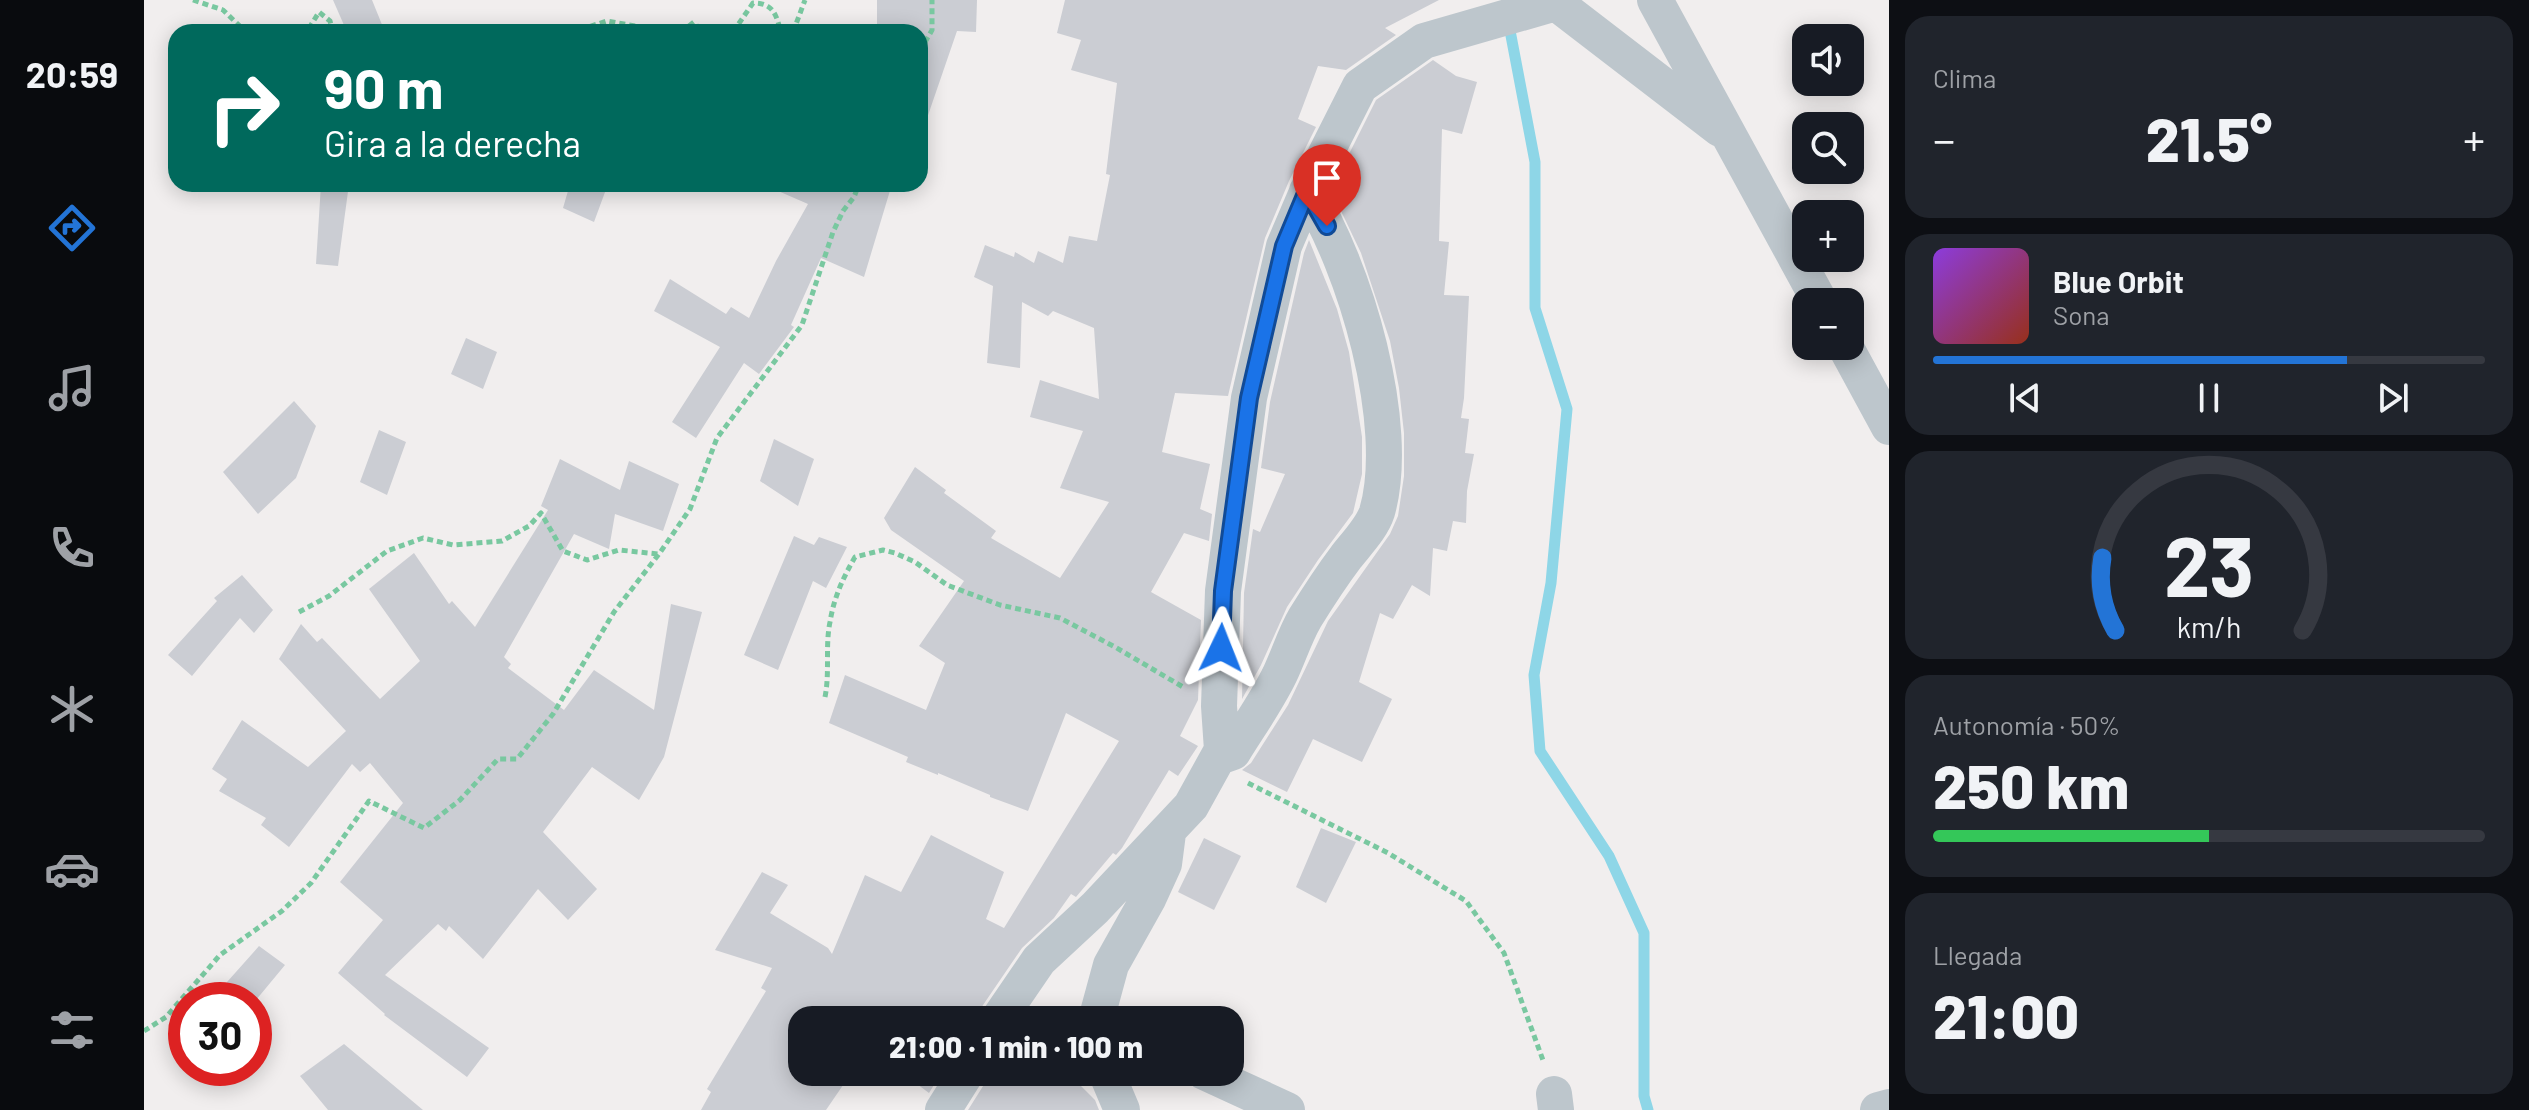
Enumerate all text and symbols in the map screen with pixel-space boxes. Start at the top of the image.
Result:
map controls [1792,24,1864,360]
button: sound [1792,24,1864,96]
text: 20:59 [26,52,118,95]
text: 90 m [324,53,444,120]
icon: right [192,56,296,160]
text: Clima [1933,62,1996,93]
text: 21.5° [2146,102,2272,174]
button: search [1792,112,1864,184]
text: − [1933,112,1955,165]
text: + [2463,112,2485,165]
text: Gira a la derecha [324,121,581,164]
pin [1293,144,1361,226]
icon: arrive [1305,156,1349,200]
icon: directions [44,200,100,256]
button: + [1792,200,1864,272]
text: Blue Orbit [2053,263,2184,299]
button: − [1792,288,1864,360]
text: Sona [2053,299,2110,330]
icon: music [44,360,100,416]
icon: previous [2003,376,2047,420]
icon: pause [2187,376,2231,420]
icon: next [2371,376,2415,420]
text: 23 [2164,514,2254,614]
icon: phone [44,520,100,576]
position arrow [1179,606,1263,690]
text: km/h [2177,609,2241,644]
icon: climate [44,681,100,737]
text: Autonomía · 50% [1933,709,2120,740]
text: 250 km [1933,749,2129,821]
icon: car [44,841,100,897]
text: Llegada [1933,939,2022,970]
text: 21:00 [1933,979,2079,1051]
speed limit sign: 30 [168,982,272,1086]
icon: filters [44,1002,100,1058]
text: 21:00 · 1 min · 100 m [889,1028,1143,1064]

